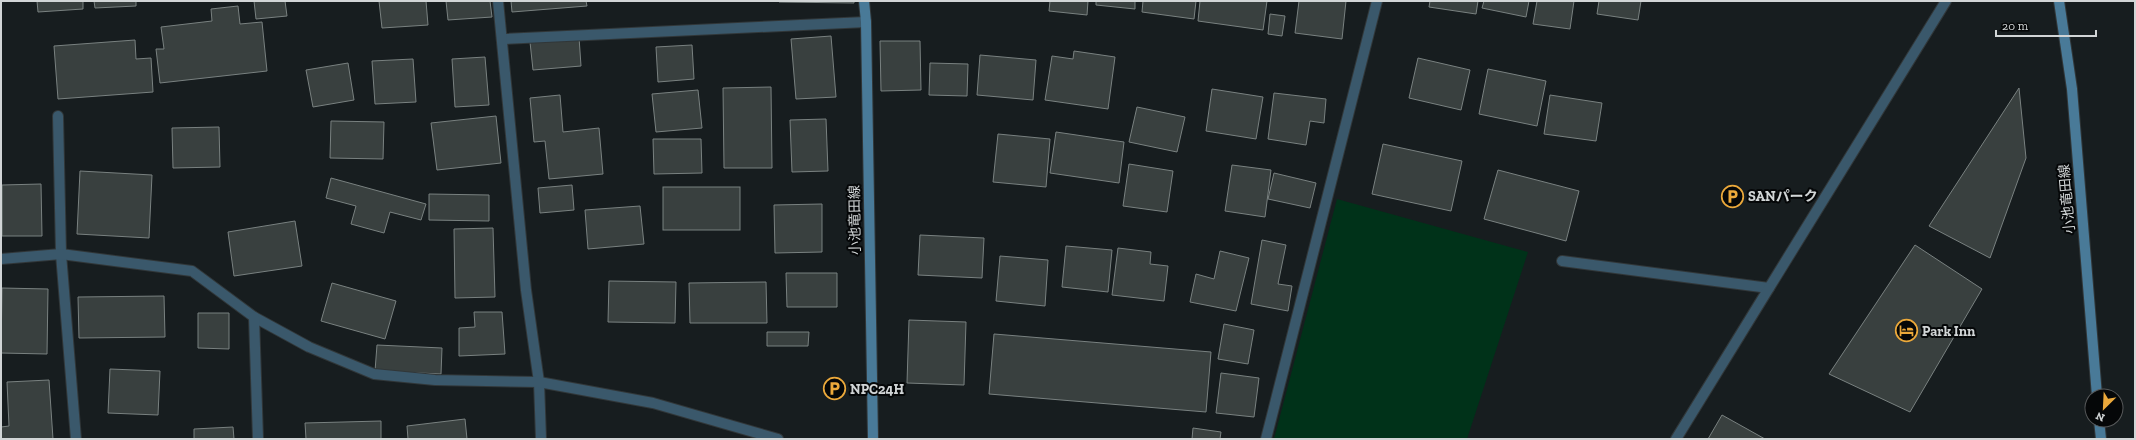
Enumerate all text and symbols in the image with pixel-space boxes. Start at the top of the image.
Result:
scale bar [1996,12,2096,38]
text: 20 m [2002,19,2029,33]
street label: 小池竜田線 [2055,163,2079,235]
parking icon: SANパーク [1720,183,1746,209]
street label: 小池竜田線 [846,185,864,255]
place label: SANパーク [1748,188,1818,205]
hotel icon: Park Inn [1894,318,1920,344]
place label: Park Inn [1922,323,1976,340]
parking icon: NPC24H [822,376,848,402]
place label: NPC24H [850,381,905,398]
north arrow [2084,388,2124,428]
text: N [2093,409,2107,424]

